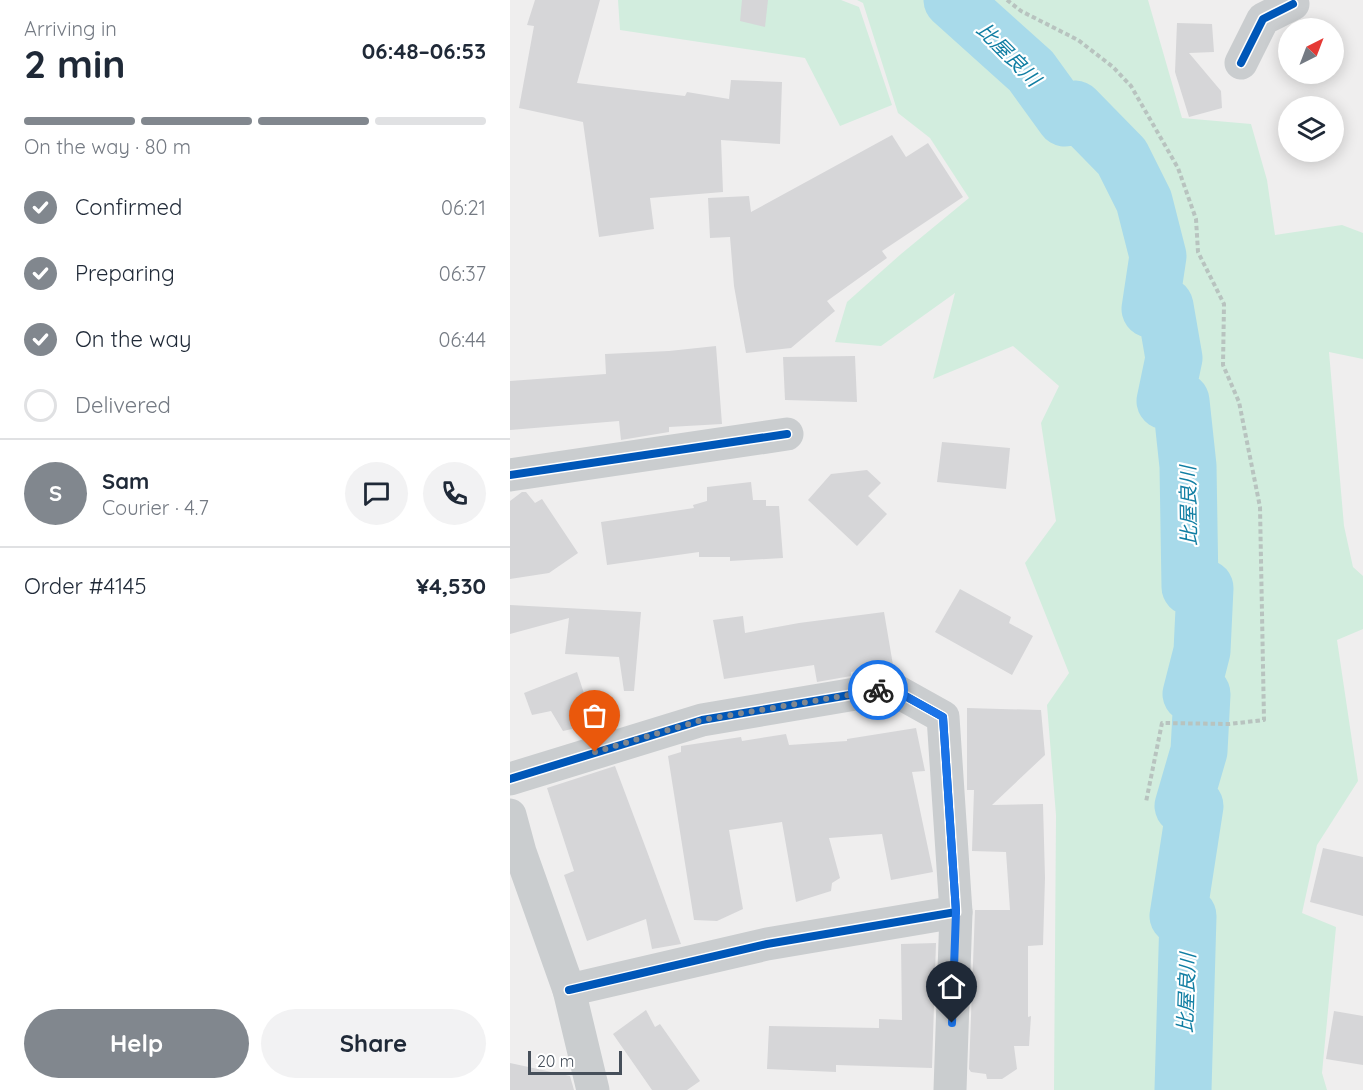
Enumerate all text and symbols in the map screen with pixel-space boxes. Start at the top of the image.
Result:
text: Arriving in [24,16,117,41]
water label: 比屋良川 [972,17,1048,93]
north arrow [1278,18,1344,84]
map controls [1278,18,1344,162]
text: 06:48–06:53 [362,37,486,65]
text: 2 min [24,39,126,88]
button: layers [1278,96,1344,162]
text: On the way · 80 m [24,134,191,159]
icon: check [24,191,57,224]
text: Confirmed [75,193,182,221]
text: 06:21 [441,195,486,220]
icon: check [24,257,57,290]
text: Preparing [75,259,175,287]
text: 06:37 [439,261,486,286]
icon: check [24,323,57,356]
text: On the way [75,325,191,353]
text: 06:44 [439,327,486,352]
text: Delivered [75,391,171,419]
button: chat [345,462,408,525]
button: phone [423,462,486,525]
water label: 比屋良川 [1175,464,1201,546]
text: Sam [102,467,149,495]
text: S [49,479,62,507]
text: Courier · 4.7 [102,495,209,520]
text: Order #4145 [24,572,146,600]
text: ¥4,530 [416,572,486,600]
courier [848,660,908,720]
icon: bike [862,674,895,707]
pin [569,690,620,752]
icon: bag [578,699,611,732]
water label: 比屋良川 [1172,951,1200,1033]
pin [926,961,977,1023]
icon: home [935,970,968,1003]
button: Help [24,1009,249,1078]
button: Share [261,1009,486,1078]
scale bar [528,1048,622,1076]
text: 20 m [537,1051,574,1071]

